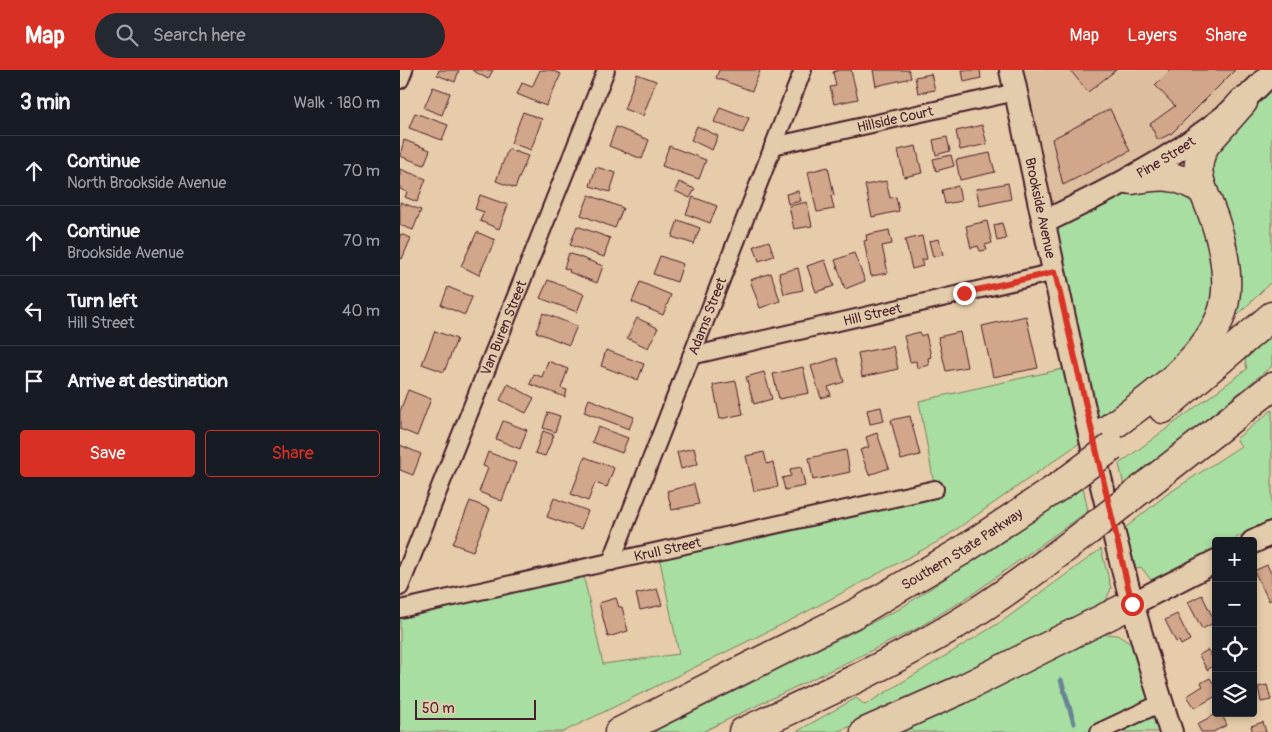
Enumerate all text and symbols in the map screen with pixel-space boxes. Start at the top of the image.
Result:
search box [95,13,445,58]
text: Map [25,21,65,50]
icon: search [113,21,141,49]
text: Search here [153,23,246,47]
text: Map [1070,24,1099,47]
text: Layers [1127,24,1177,47]
text: Share [1205,24,1247,47]
text: 3 min [20,89,70,116]
text: Walk · 180 m [293,93,380,113]
street label: Hillside Court [855,103,935,136]
street label: Pine Street [1134,133,1199,182]
text: Continue [67,149,140,173]
street label: Brookside Avenue [1021,156,1059,260]
icon: ahead [20,157,48,185]
text: 70 m [343,161,380,181]
text: North Brookside Avenue [67,173,226,193]
text: Continue [67,219,140,243]
icon: ahead [20,227,48,255]
text: 70 m [343,231,380,251]
text: Brookside Avenue [67,243,184,263]
street label: Adams Street [685,275,730,358]
street label: Van Buren Street [477,278,530,378]
route end [953,282,976,305]
text: Turn left [67,289,137,313]
icon: left [20,297,48,325]
street label: Hill Street [842,300,903,330]
text: 40 m [342,301,380,321]
text: Hill Street [67,313,134,333]
icon: arrive [20,367,48,395]
text: Arrive at destination [67,369,228,393]
button: Save [20,430,195,477]
button: Share [205,430,380,477]
street label: Southern State Parkway [898,505,1026,594]
street label: Krull Street [632,534,703,565]
map controls [1212,537,1257,717]
button: + [1212,537,1257,582]
button: − [1212,582,1257,627]
route start [1121,593,1144,616]
button: locate [1212,627,1257,672]
button: layers [1212,672,1257,717]
scale bar [415,697,536,720]
text: 50 m [422,700,455,717]

